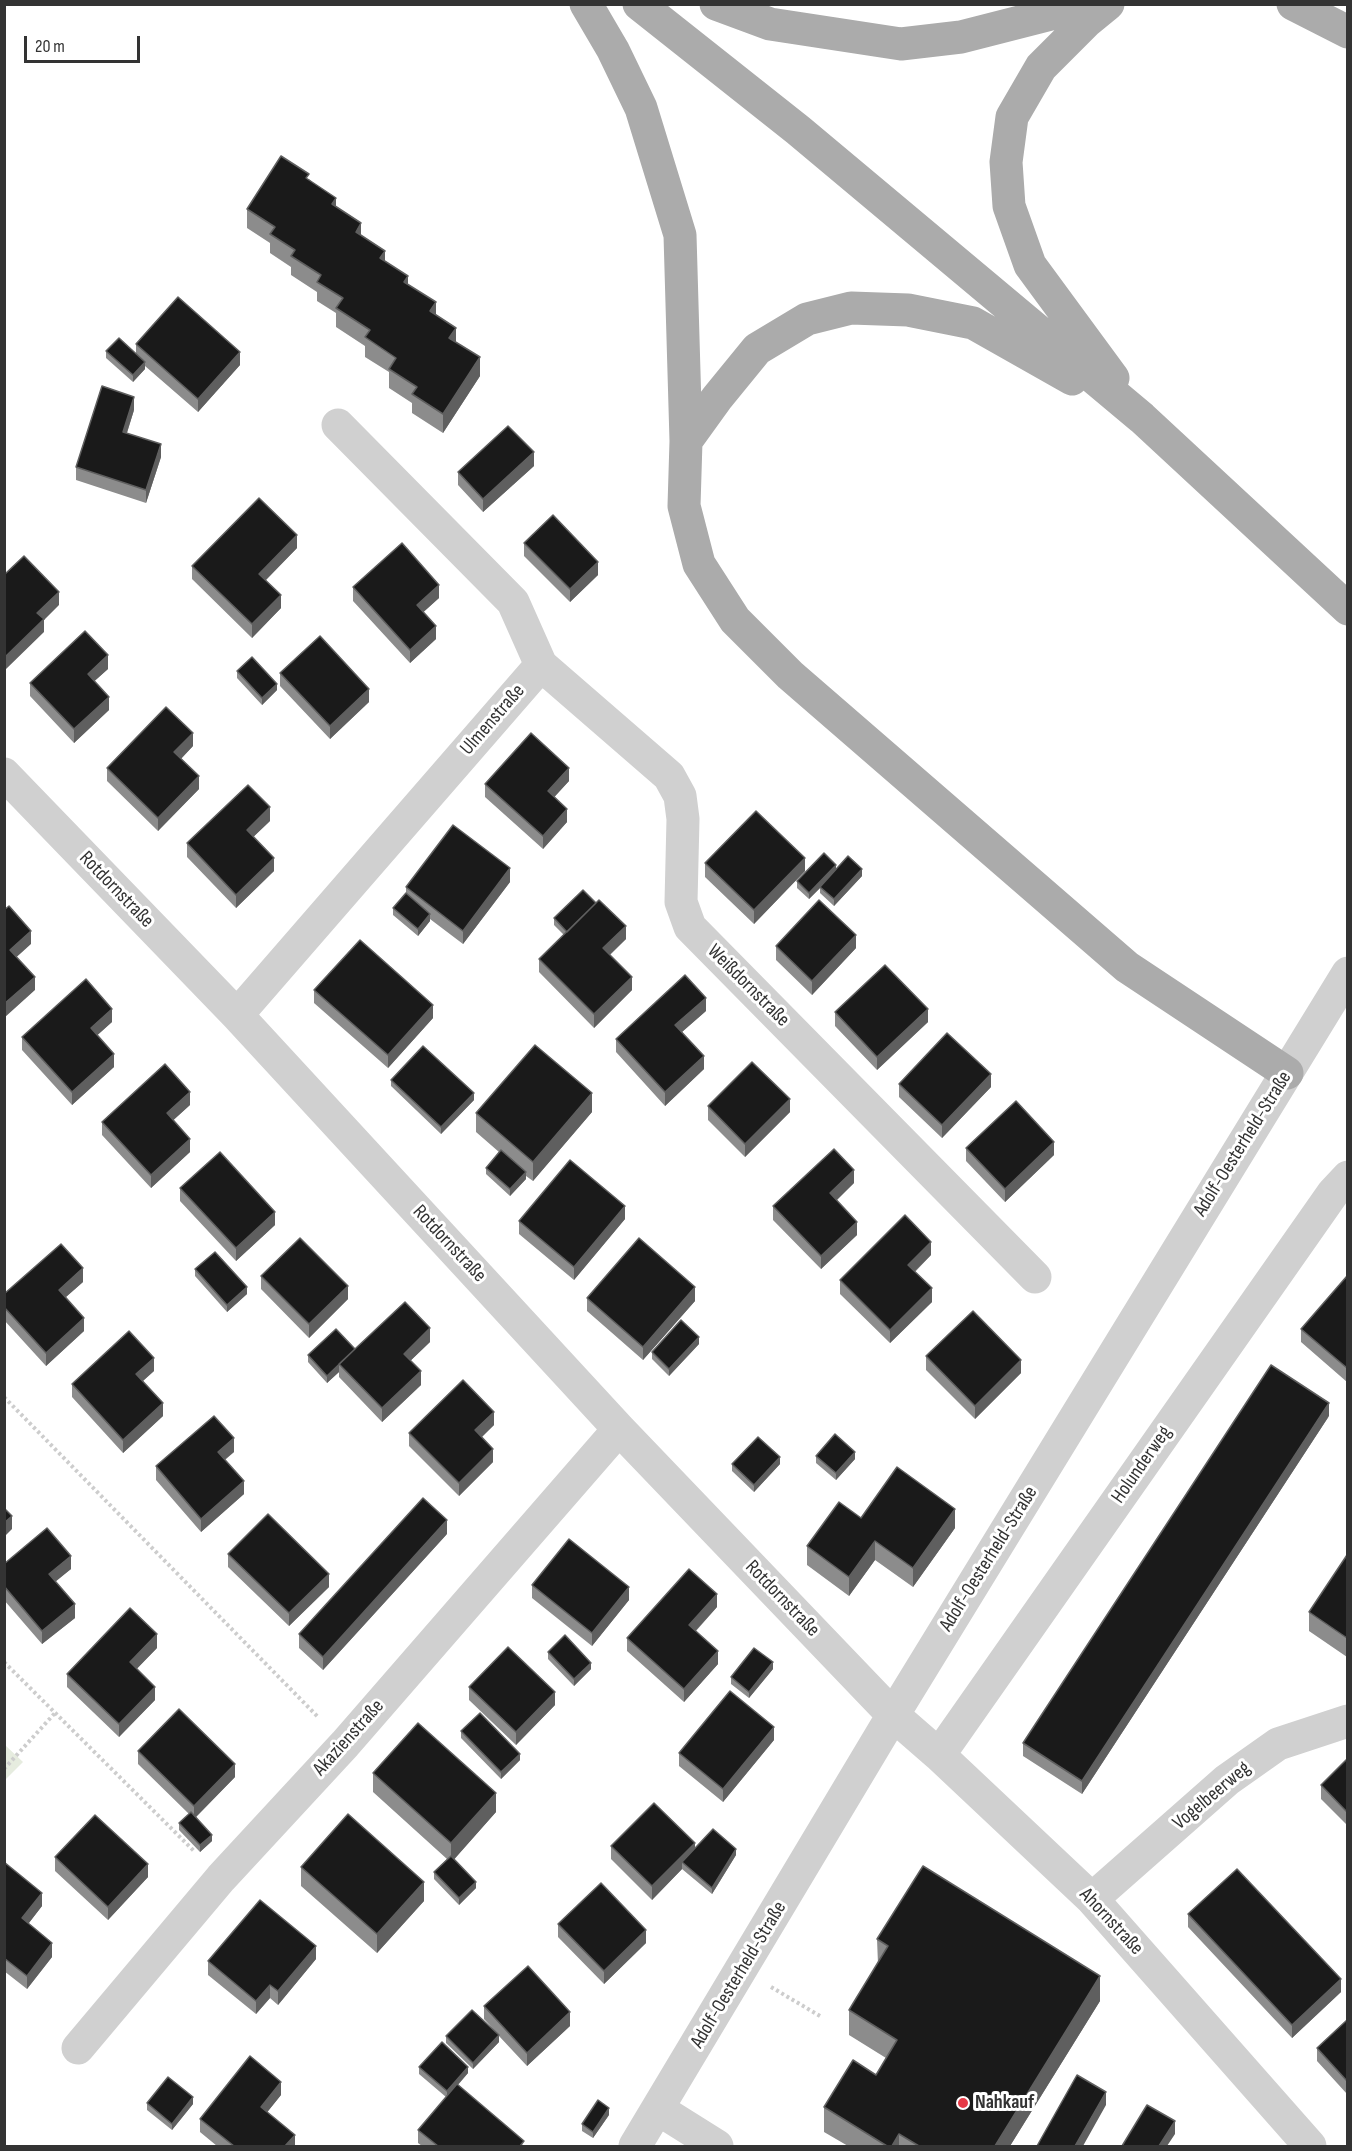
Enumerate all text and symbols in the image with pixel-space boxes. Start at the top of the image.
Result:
scale bar [27,24,142,62]
text: 20 m [35,36,65,57]
street label: Ulmenstraße [456,680,530,760]
street label: Rotdornstraße [74,847,158,933]
street label: Weißdornstraße [702,940,794,1032]
street label: Adolf-Oesterheld-Straße [1189,1067,1297,1221]
street label: Rotdornstraße [407,1200,491,1288]
street label: Holunderweg [1107,1422,1177,1508]
street label: Adolf-Oesterheld-Straße [935,1482,1043,1636]
street label: Rotdornstraße [740,1556,824,1642]
street label: Akazienstraße [308,1695,390,1781]
street label: Vogelbeerweg [1168,1757,1256,1835]
street label: Ahornstraße [1074,1884,1148,1960]
street label: Adolf-Oesterheld-Straße [686,1897,792,2053]
place label: Nahkauf [975,2091,1034,2115]
marker: Nahkauf [956,2096,970,2110]

